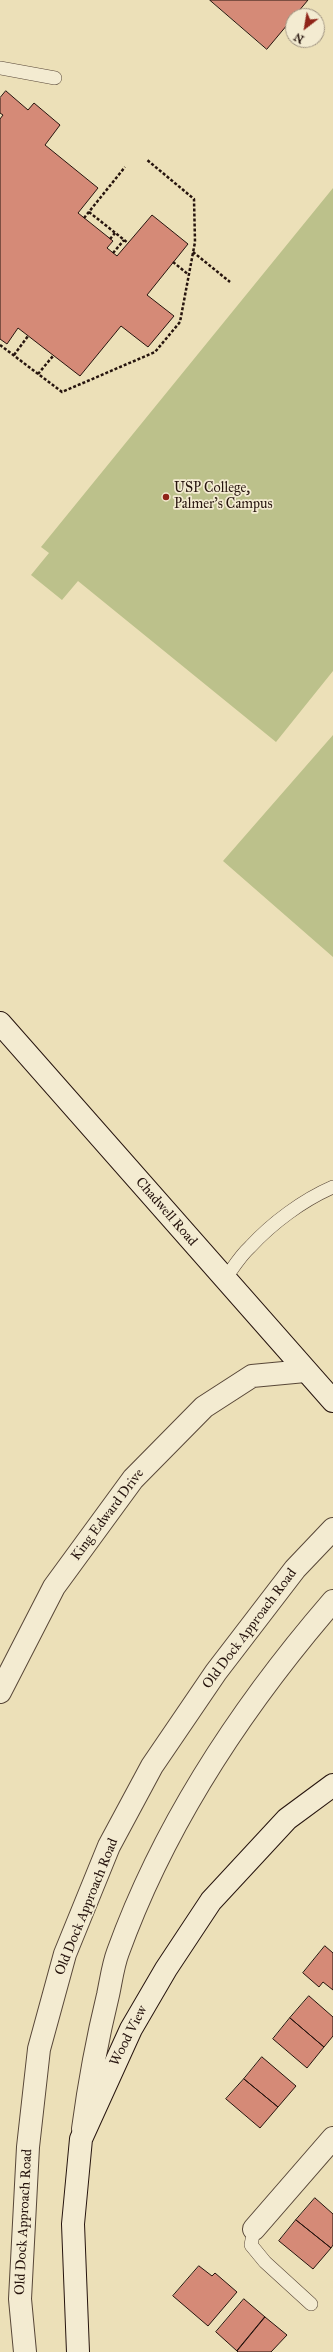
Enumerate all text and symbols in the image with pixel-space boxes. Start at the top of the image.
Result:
north arrow [285,8,325,48]
text: N [292,30,306,46]
place label: USP College, Palmer's Campus [174,481,273,514]
marker: USP College, Palmer's Campus [161,492,171,502]
street label: Chadwell Road [132,1174,200,1250]
street label: King Edward Drive [68,1466,148,1564]
street label: Old Dock Approach Road [199,1566,301,1692]
street label: Old Dock Approach Road [52,1836,122,1978]
street label: Wood View [107,2003,151,2069]
street label: Old Dock Approach Road [12,2149,36,2295]

